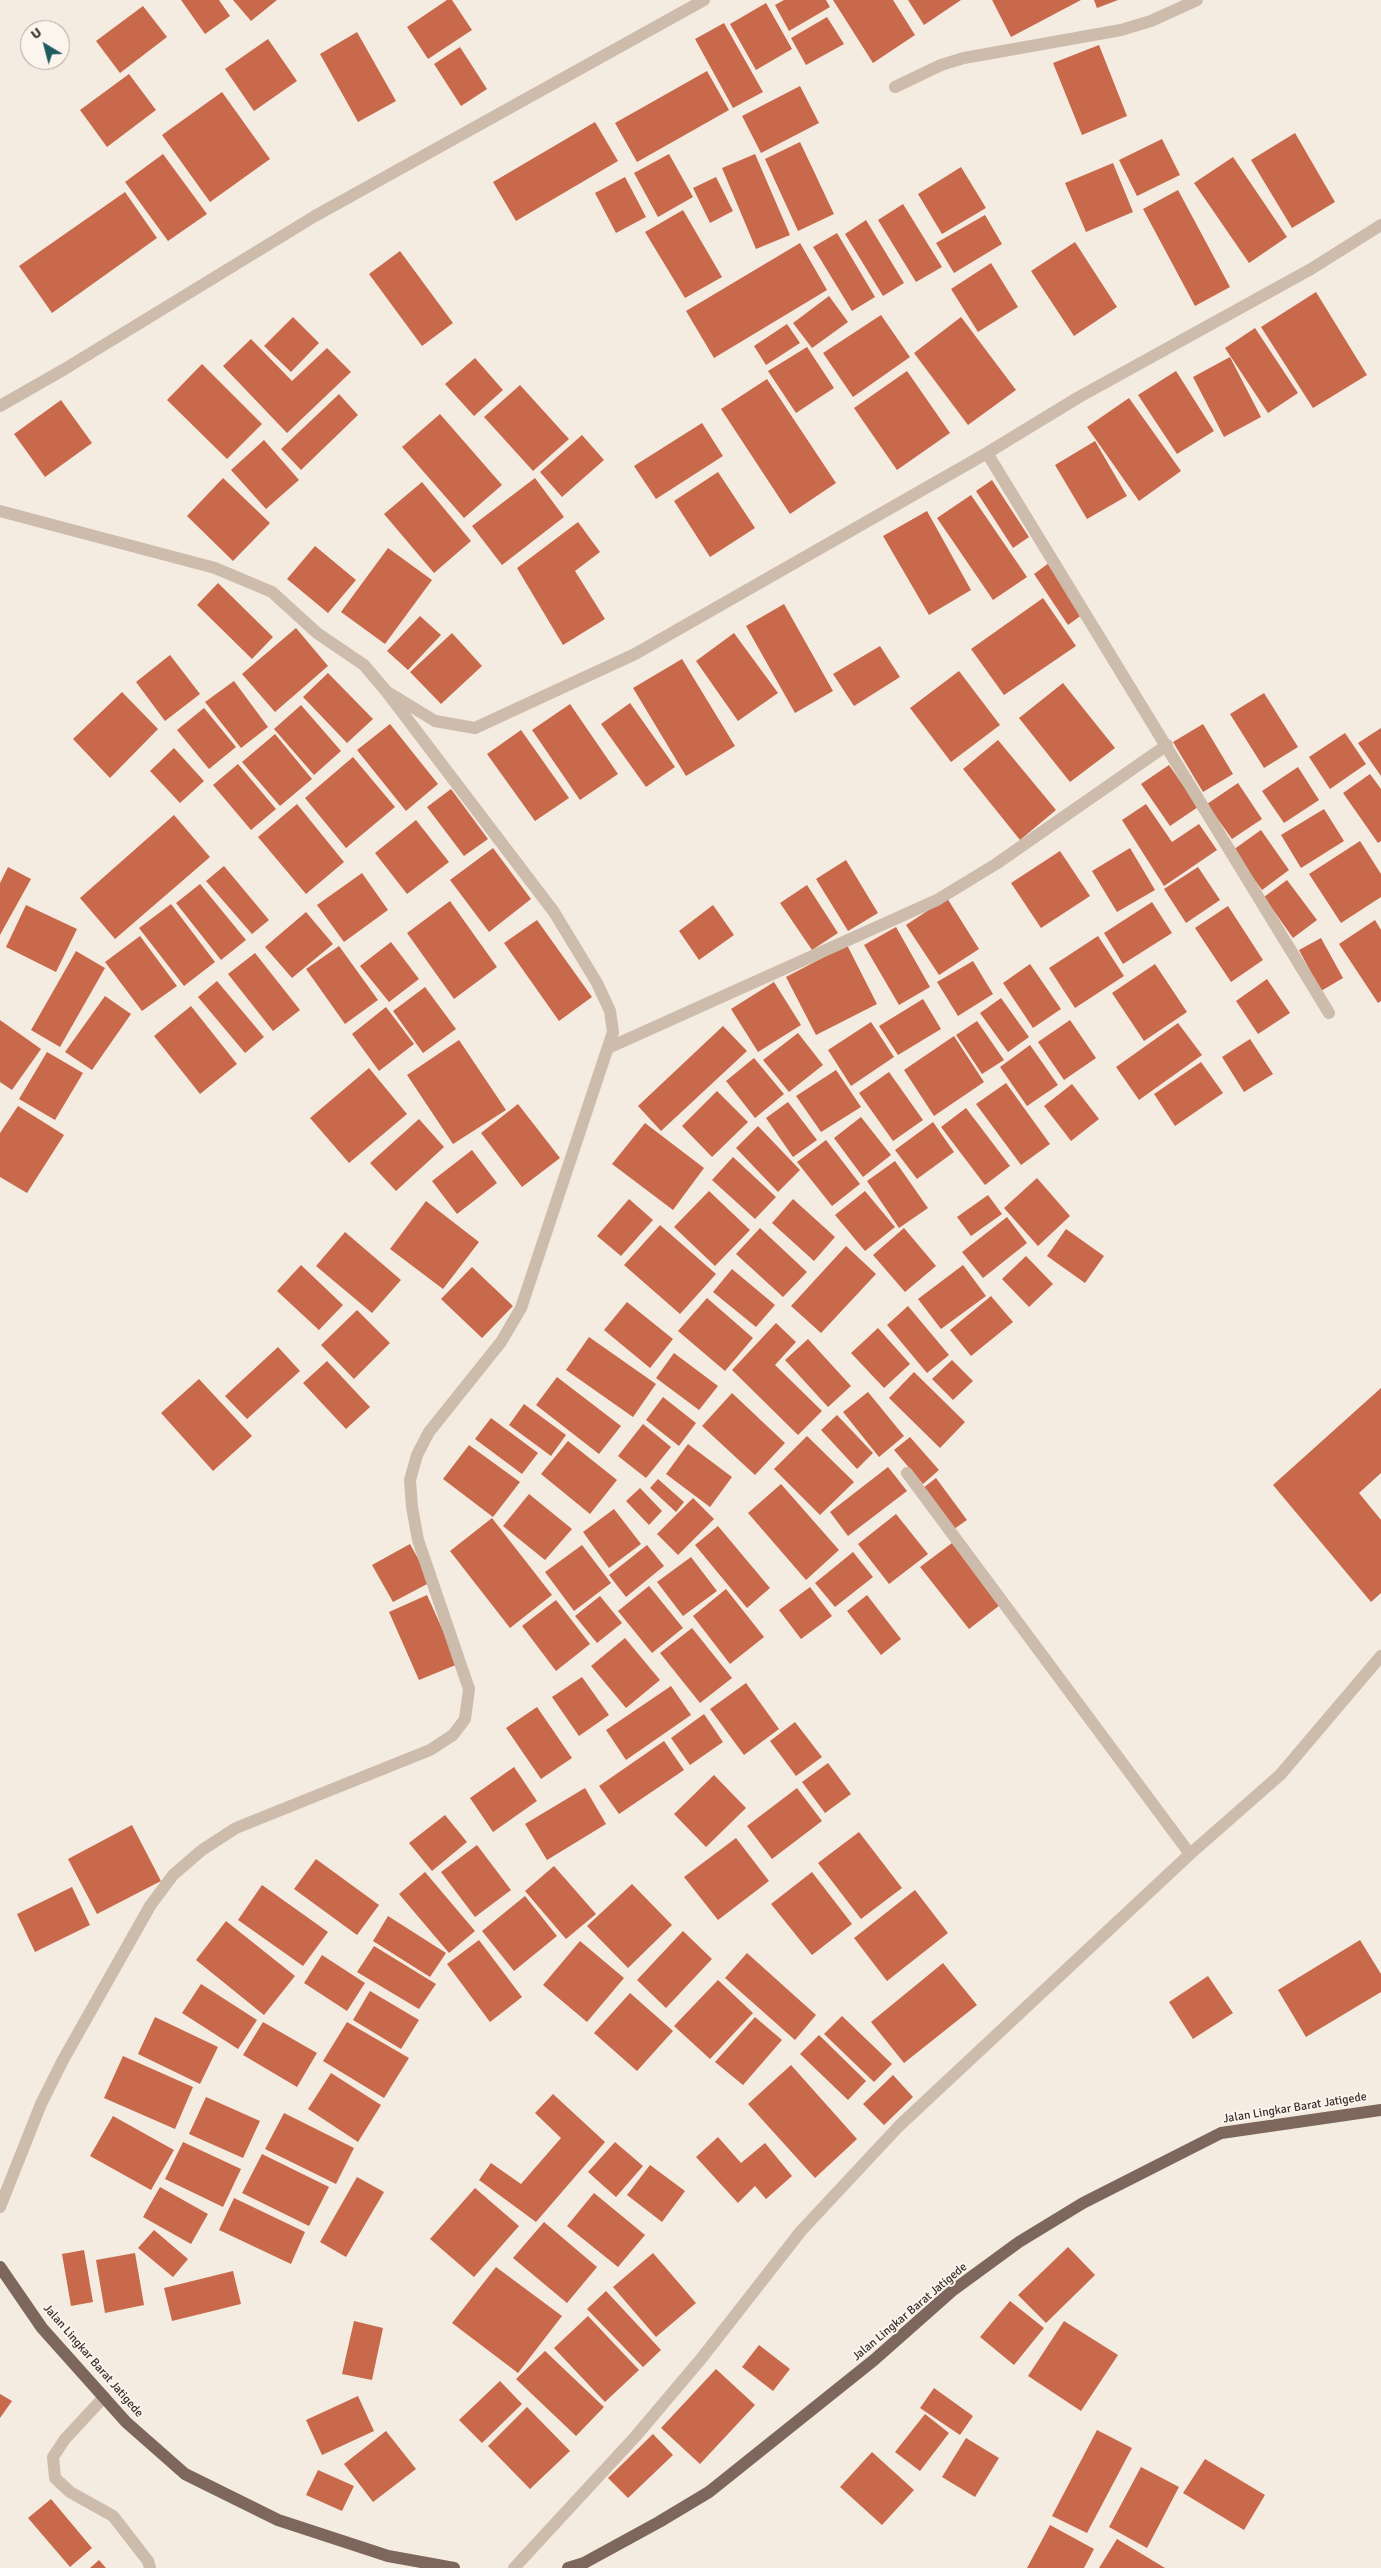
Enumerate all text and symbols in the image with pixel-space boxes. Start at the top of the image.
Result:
north arrow [20,20,70,70]
text: U [27,24,45,43]
street label: Jalan Lingkar Barat Jatigede [1222,2090,1368,2126]
street label: Jalan Lingkar Barat Jatigede [850,2260,970,2364]
street label: Jalan Lingkar Barat Jatigede [40,2302,146,2420]

